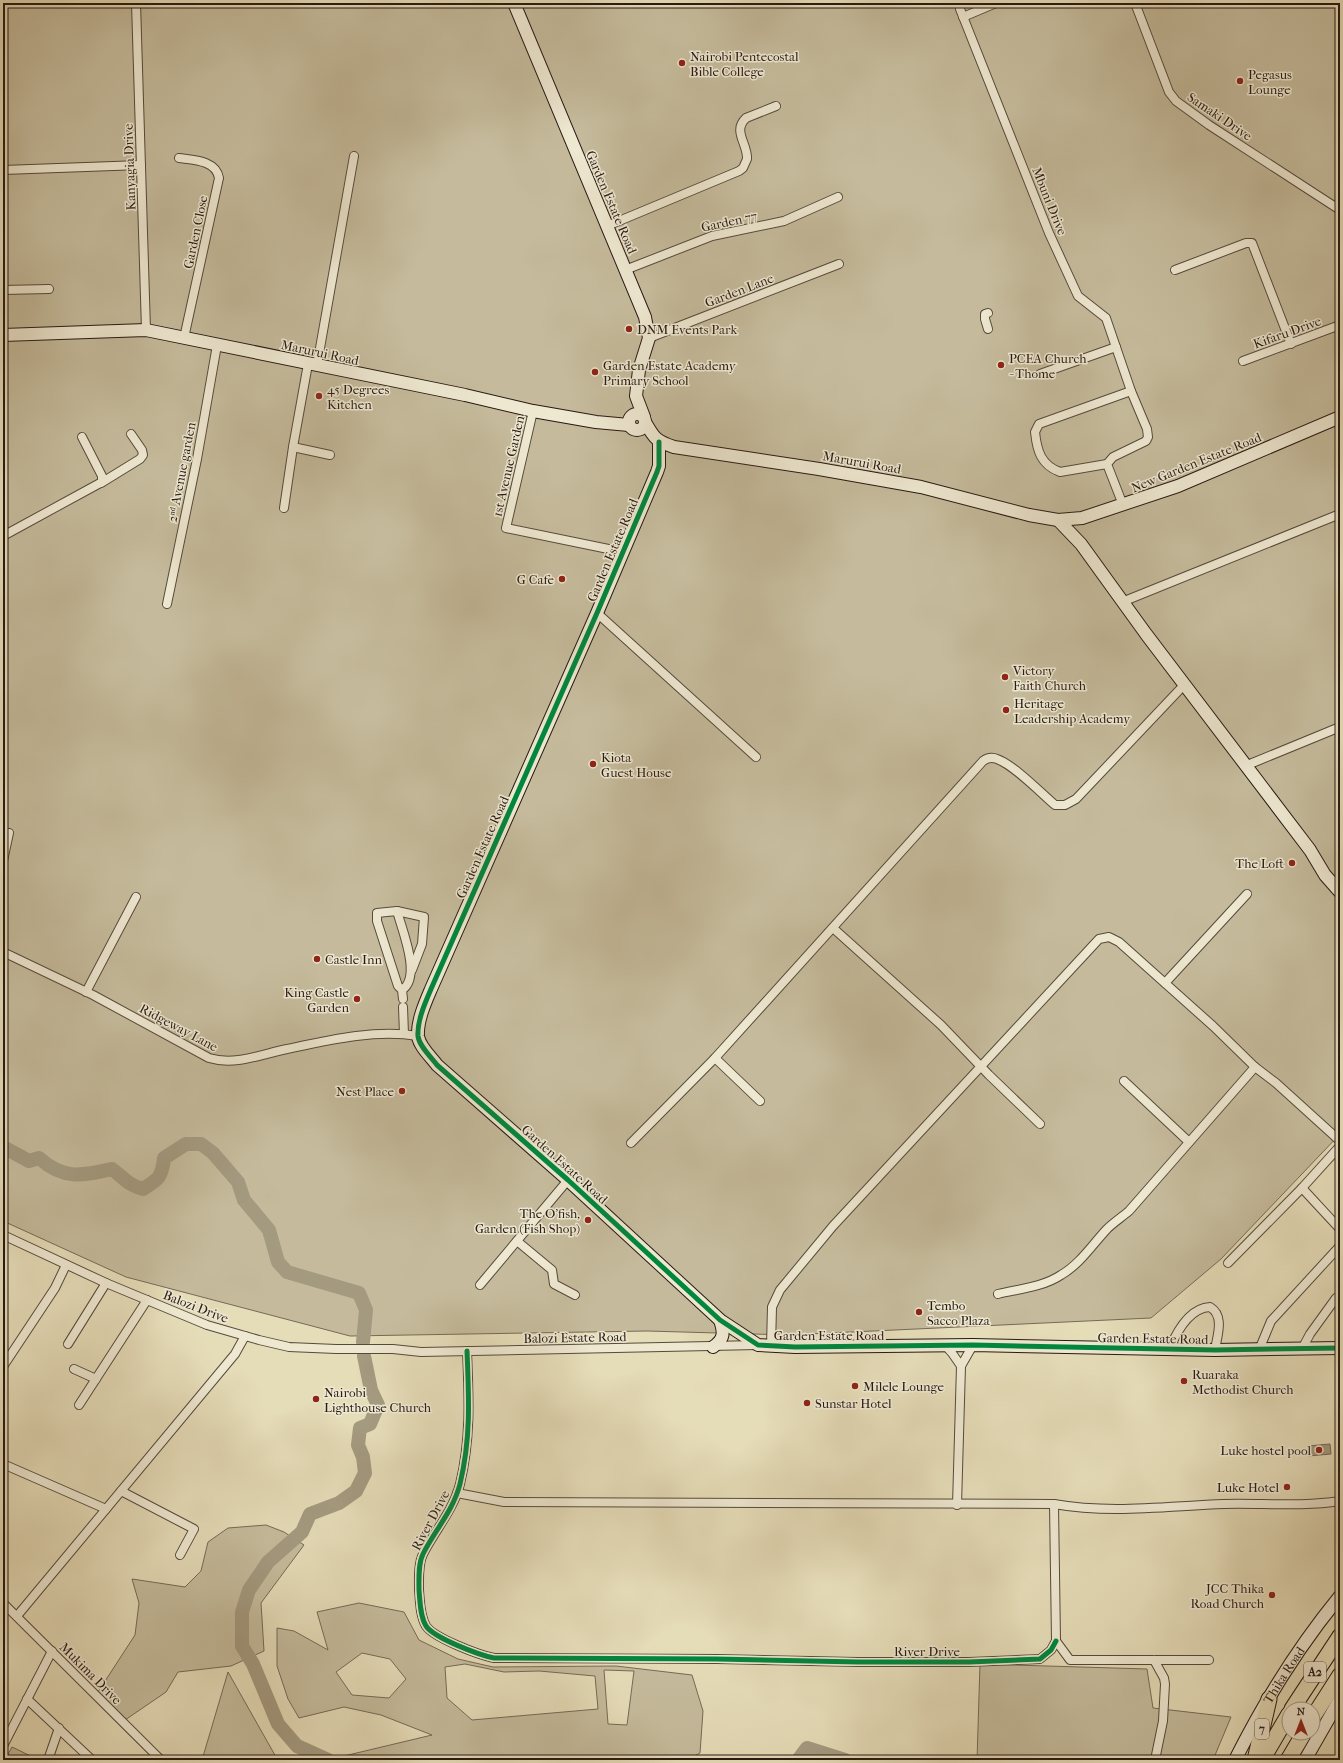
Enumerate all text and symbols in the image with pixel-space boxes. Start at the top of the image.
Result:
place label: Nairobi Pentecostal Bible College [690,49,799,79]
marker: Nairobi Pentecostal Bible College [677,58,687,68]
place label: Pegasus Lounge [1248,67,1292,97]
marker: Pegasus Lounge [1235,76,1245,86]
street label: Samaki Drive [1185,89,1255,144]
street label: Kanyagia Drive [120,123,139,211]
street label: Garden Estate Road [583,148,640,257]
street label: Mbuni Drive [1029,165,1070,238]
street label: Garden Close [180,194,211,270]
street label: Garden 77 [700,208,759,235]
street label: Garden Lane [703,270,776,310]
street label: Kifaru Drive [1251,313,1324,352]
place label: DNM Events Park [637,322,738,337]
marker: DNM Events Park [624,324,634,334]
street label: Marurui Road [280,337,361,368]
place label: PCEA Church - Thome [1009,351,1087,381]
place label: Garden Estate Academy Primary School [603,358,737,388]
marker: PCEA Church - Thome [996,360,1006,370]
marker: Garden Estate Academy Primary School [590,367,600,377]
place label: 45 Degrees Kitchen [327,382,389,412]
marker: 45 Degrees Kitchen [314,391,324,401]
street label: 1st Avenue Garden [490,414,528,518]
street label: 2ⁿᵈ Avenue garden [164,420,199,523]
street label: New Garden Estate Road [1129,429,1264,495]
street label: Marurui Road [822,448,903,477]
street label: Garden Estate Road [584,496,641,604]
place label: G Cafe [517,572,555,587]
marker: G Cafe [557,574,567,584]
place label: Victory Faith Church [1012,663,1087,693]
marker: Victory Faith Church [1000,672,1010,682]
place label: Heritage Leadership Academy [1014,696,1131,726]
marker: Heritage Leadership Academy [1001,705,1011,715]
place label: Kiota Guest House [601,750,672,780]
marker: Kiota Guest House [588,759,598,769]
street label: Garden Estate Road [453,793,512,901]
place label: The Loft [1235,856,1284,871]
marker: The Loft [1287,858,1297,868]
place label: Castle Inn [325,952,383,967]
marker: Castle Inn [312,954,322,964]
place label: King Castle Garden [284,985,350,1015]
marker: King Castle Garden [352,994,362,1004]
street label: Ridgeway Lane [137,1001,221,1055]
place label: Nest Place [336,1084,395,1099]
marker: Nest Place [397,1086,407,1096]
street label: Garden Estate Road [519,1122,611,1208]
place label: The O'fish, Garden (Fish Shop) [475,1206,580,1236]
marker: The O'fish, Garden (Fish Shop) [583,1215,593,1225]
street label: Balozi Drive [161,1287,231,1326]
place label: Tembo Sacco Plaza [927,1298,991,1328]
marker: Tembo Sacco Plaza [914,1307,924,1317]
street label: Garden Estate Road [774,1328,885,1343]
street label: Balozi Estate Road [523,1329,628,1346]
street label: Garden Estate Road [1098,1330,1209,1347]
place label: Ruaraka Methodist Church [1192,1367,1294,1397]
marker: Ruaraka Methodist Church [1179,1376,1189,1386]
place label: Milele Lounge [863,1379,945,1394]
marker: Milele Lounge [850,1381,860,1391]
place label: Nairobi Lighthouse Church [324,1385,432,1415]
marker: Nairobi Lighthouse Church [311,1394,321,1404]
place label: Sunstar Hotel [815,1396,892,1411]
marker: Sunstar Hotel [802,1398,812,1408]
place label: Luke hostel pool [1220,1443,1311,1458]
marker: Luke hostel pool [1314,1445,1324,1455]
place label: Luke Hotel [1217,1480,1279,1495]
marker: Luke Hotel [1282,1482,1292,1492]
street label: River Drive [408,1487,453,1553]
place label: JCC Thika Road Church [1191,1581,1265,1611]
marker: JCC Thika Road Church [1267,1590,1277,1600]
street label: Mukima Drive [57,1639,125,1708]
street label: Thika Road [1260,1643,1308,1706]
street label: River Drive [894,1644,960,1659]
road number: A2 [1304,1662,1326,1682]
north arrow [1281,1701,1321,1741]
text: N [1297,1705,1306,1718]
road number: 7 [1255,1719,1269,1739]

